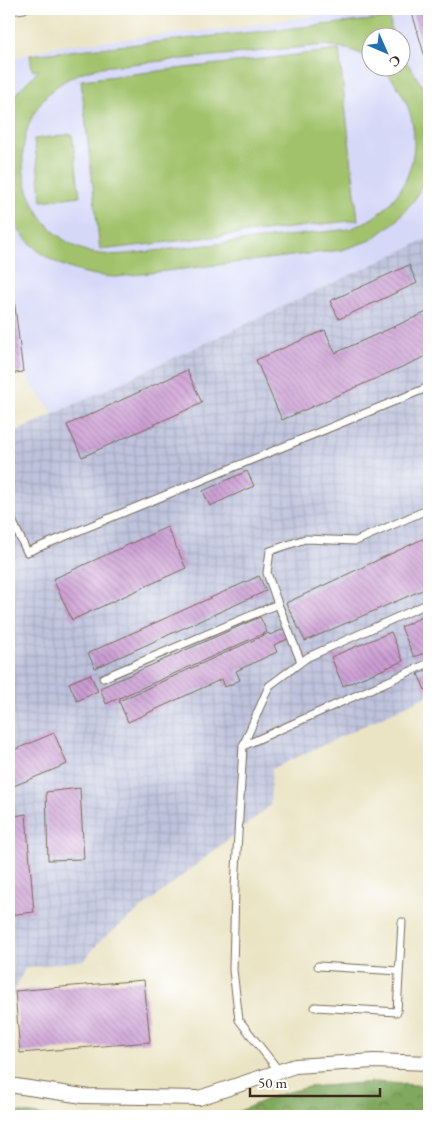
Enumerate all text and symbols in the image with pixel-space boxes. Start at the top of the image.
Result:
north arrow [360,28,410,78]
text: С [385,51,405,71]
scale bar [250,1065,380,1097]
text: 50 m [258,1073,287,1092]

